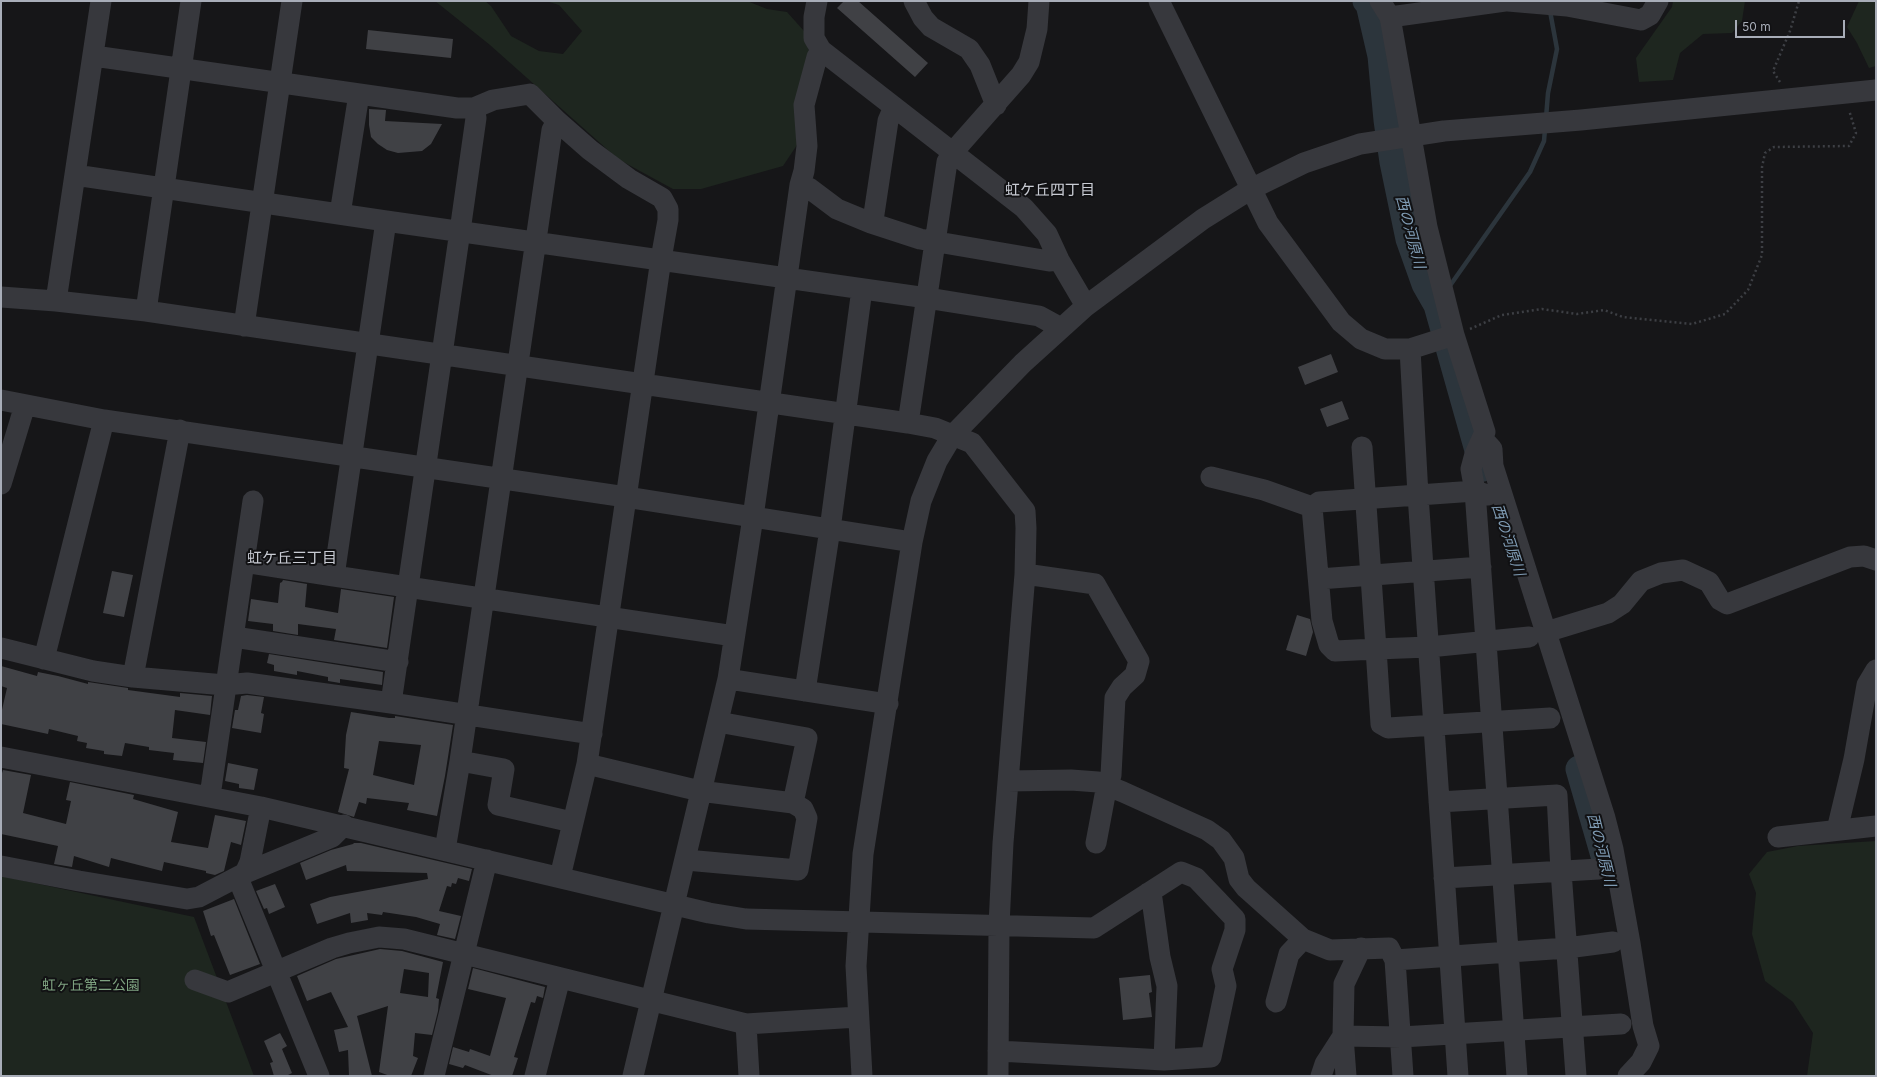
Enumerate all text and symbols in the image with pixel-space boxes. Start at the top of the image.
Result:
scale bar [1737,12,1847,38]
text: 50 m [1742,19,1771,34]
district label: 虹ケ丘四丁目 [1005,181,1095,199]
water label: 西の河原川 [1392,193,1428,271]
water label: 西の河原川 [1488,502,1528,578]
district label: 虹ケ丘三丁目 [247,549,337,567]
water label: 西の河原川 [1583,811,1619,889]
park label: 虹ヶ丘第二公園 [42,978,140,994]

